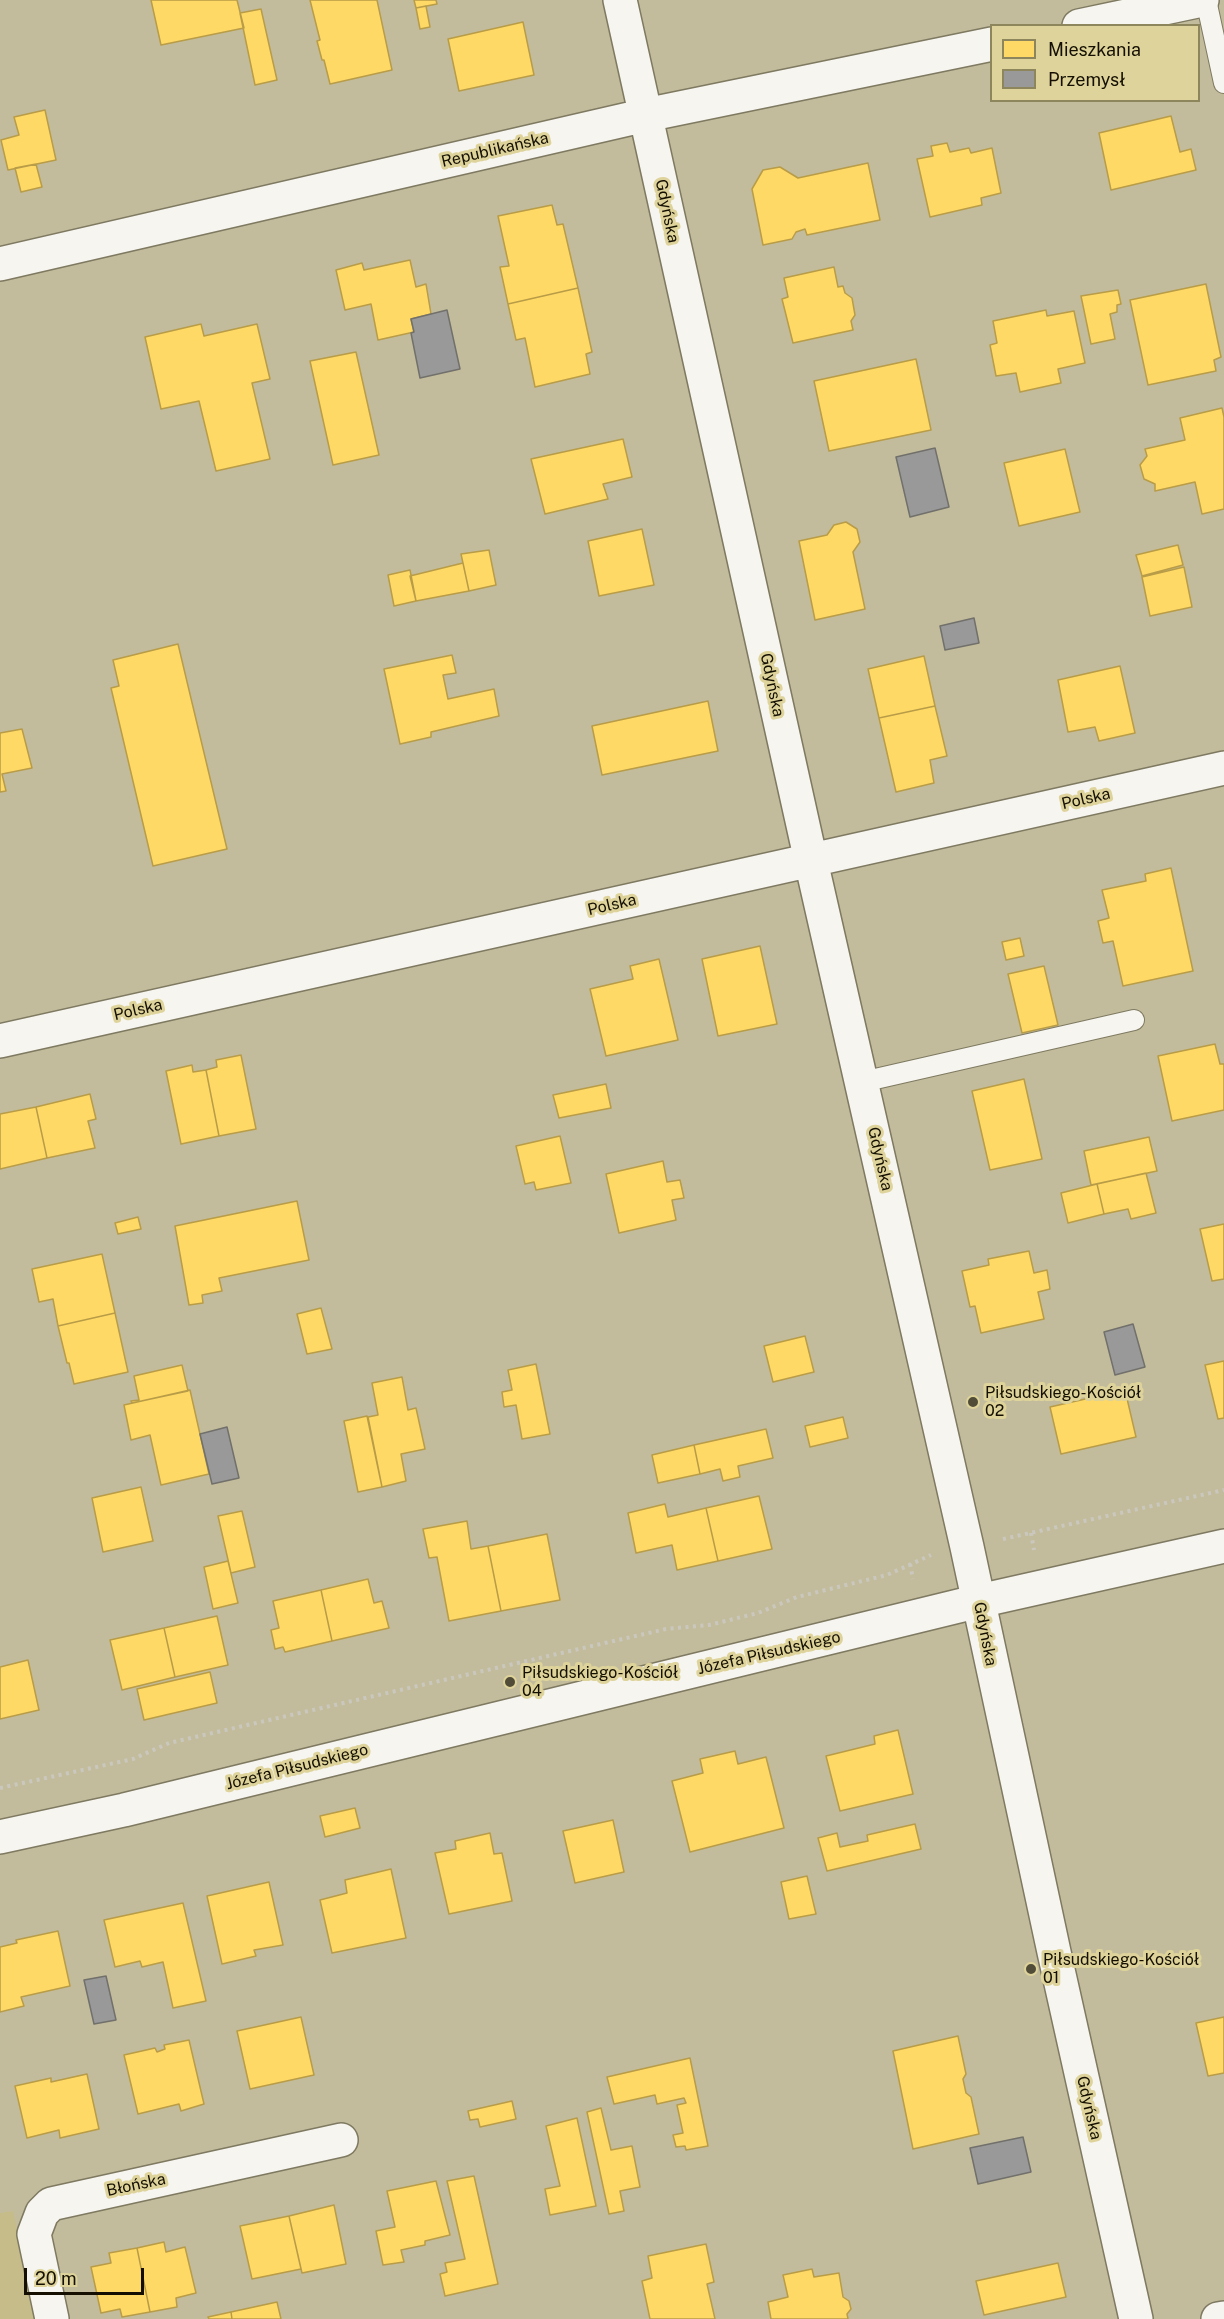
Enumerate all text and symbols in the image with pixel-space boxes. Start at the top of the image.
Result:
legend [990,24,1200,102]
text: Mieszkania [1048,39,1141,60]
text: Przemysł [1048,69,1126,90]
street label: Republikańska [440,128,550,172]
street label: Gdyńska [651,177,683,245]
street label: Gdyńska [756,651,788,719]
street label: Polska [1060,784,1112,814]
street label: Polska [586,890,638,920]
street label: Polska [112,995,164,1025]
street label: Gdyńska [863,1125,897,1193]
place label: Piłsudskiego-Kościół 02 [985,1383,1141,1421]
marker: Piłsudskiego-Kościół 02 [966,1395,980,1409]
street label: Gdyńska [969,1600,1001,1668]
street label: Józefa Piłsudskiego [696,1627,842,1679]
place label: Piłsudskiego-Kościół 04 [522,1663,678,1701]
marker: Piłsudskiego-Kościół 04 [503,1675,517,1689]
street label: Józefa Piłsudskiego [224,1740,370,1794]
place label: Piłsudskiego-Kościół 01 [1043,1950,1199,1988]
marker: Piłsudskiego-Kościół 01 [1024,1962,1038,1976]
street label: Gdyńska [1072,2074,1106,2142]
street label: Błońska [105,2169,167,2201]
scale bar [27,2256,147,2294]
text: 20 m [35,2268,77,2289]

